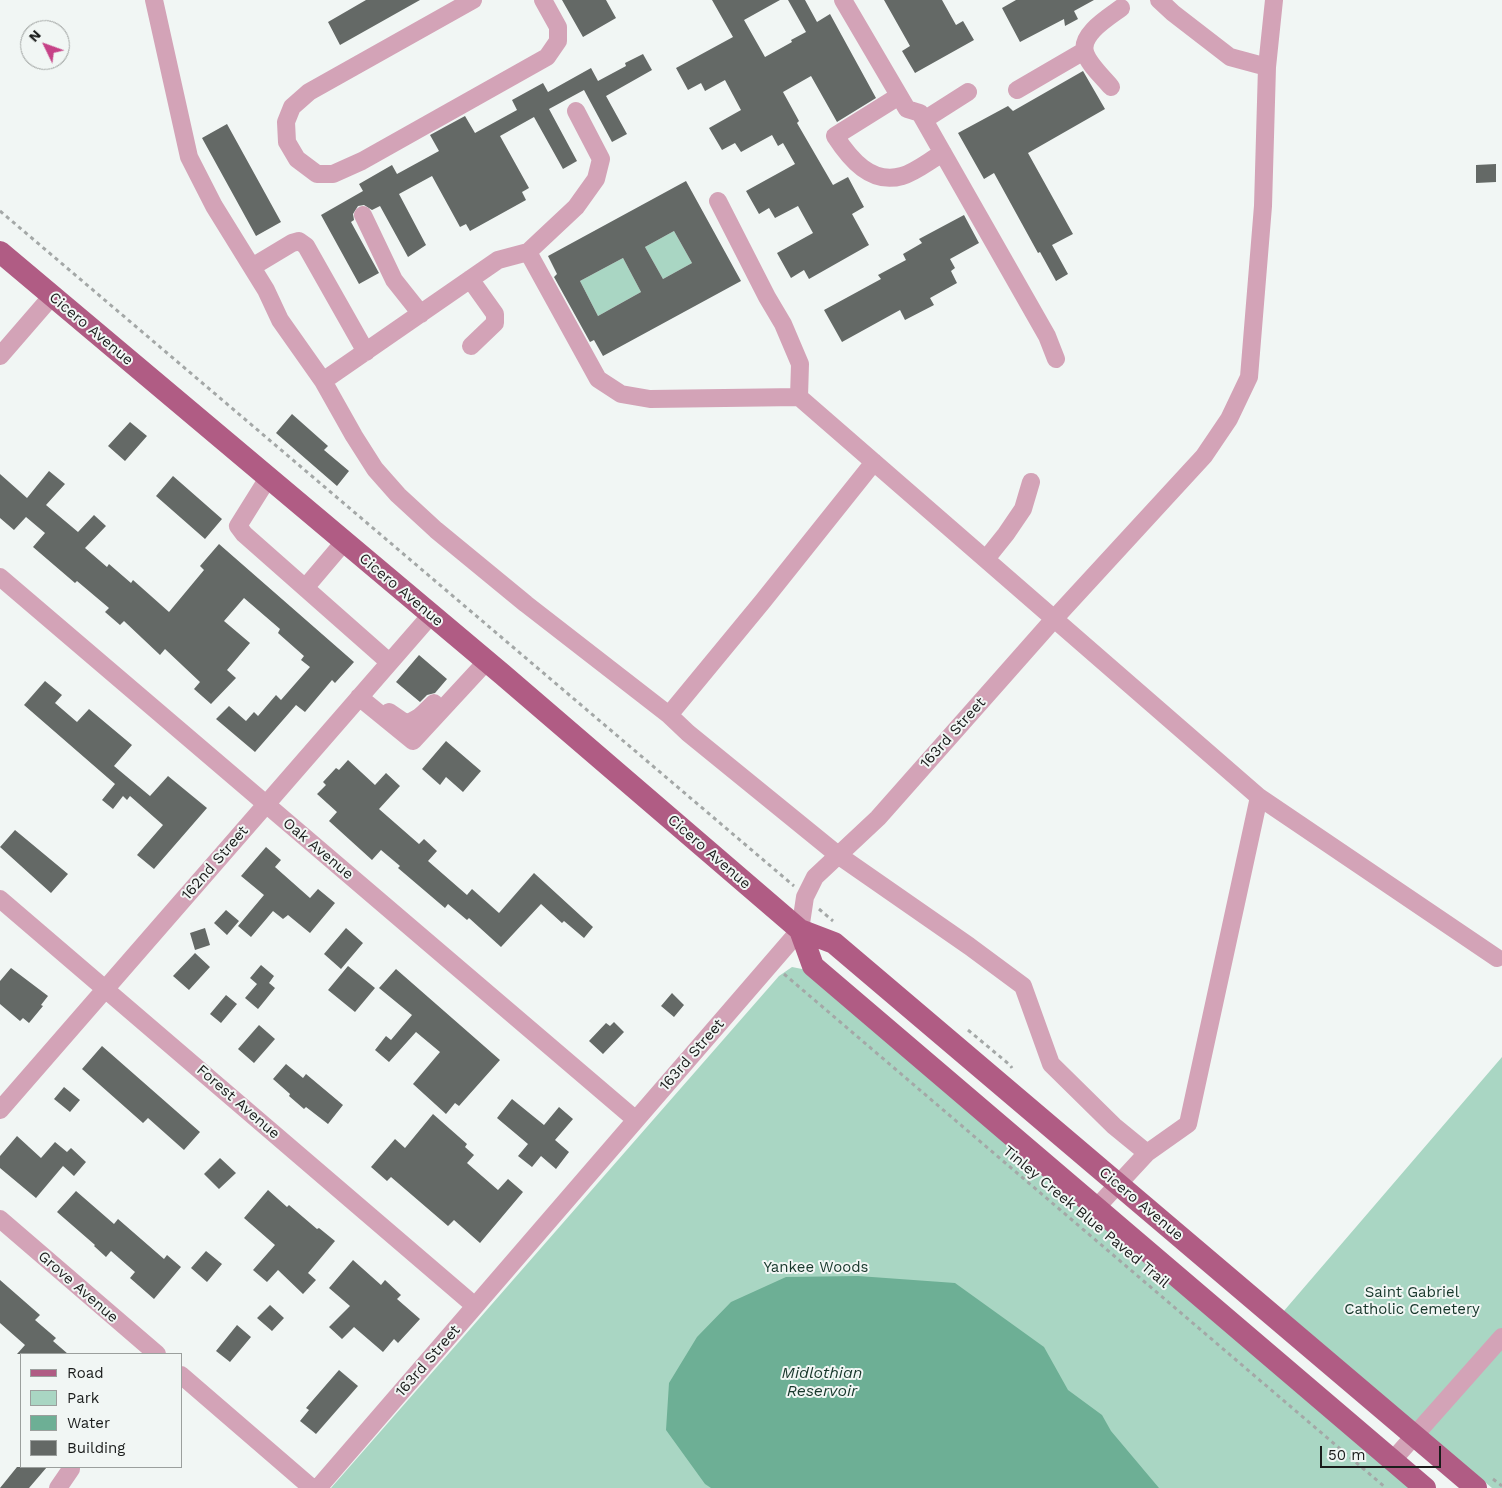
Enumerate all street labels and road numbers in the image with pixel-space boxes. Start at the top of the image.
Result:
street label: Cicero Avenue [45,289,137,369]
street label: Cicero Avenue [355,550,447,630]
street label: 163rd Street [916,694,990,772]
street label: Cicero Avenue [664,811,754,893]
street label: Oak Avenue [279,814,357,884]
street label: 162nd Street [178,822,252,904]
street label: 163rd Street [656,1015,728,1095]
street label: Forest Avenue [193,1061,283,1143]
street label: Tinley Creek Blue Paved Trail [999,1142,1173,1292]
street label: Cicero Avenue [1095,1164,1187,1244]
street label: Grove Avenue [34,1247,122,1327]
street label: 163rd Street [392,1321,464,1401]

